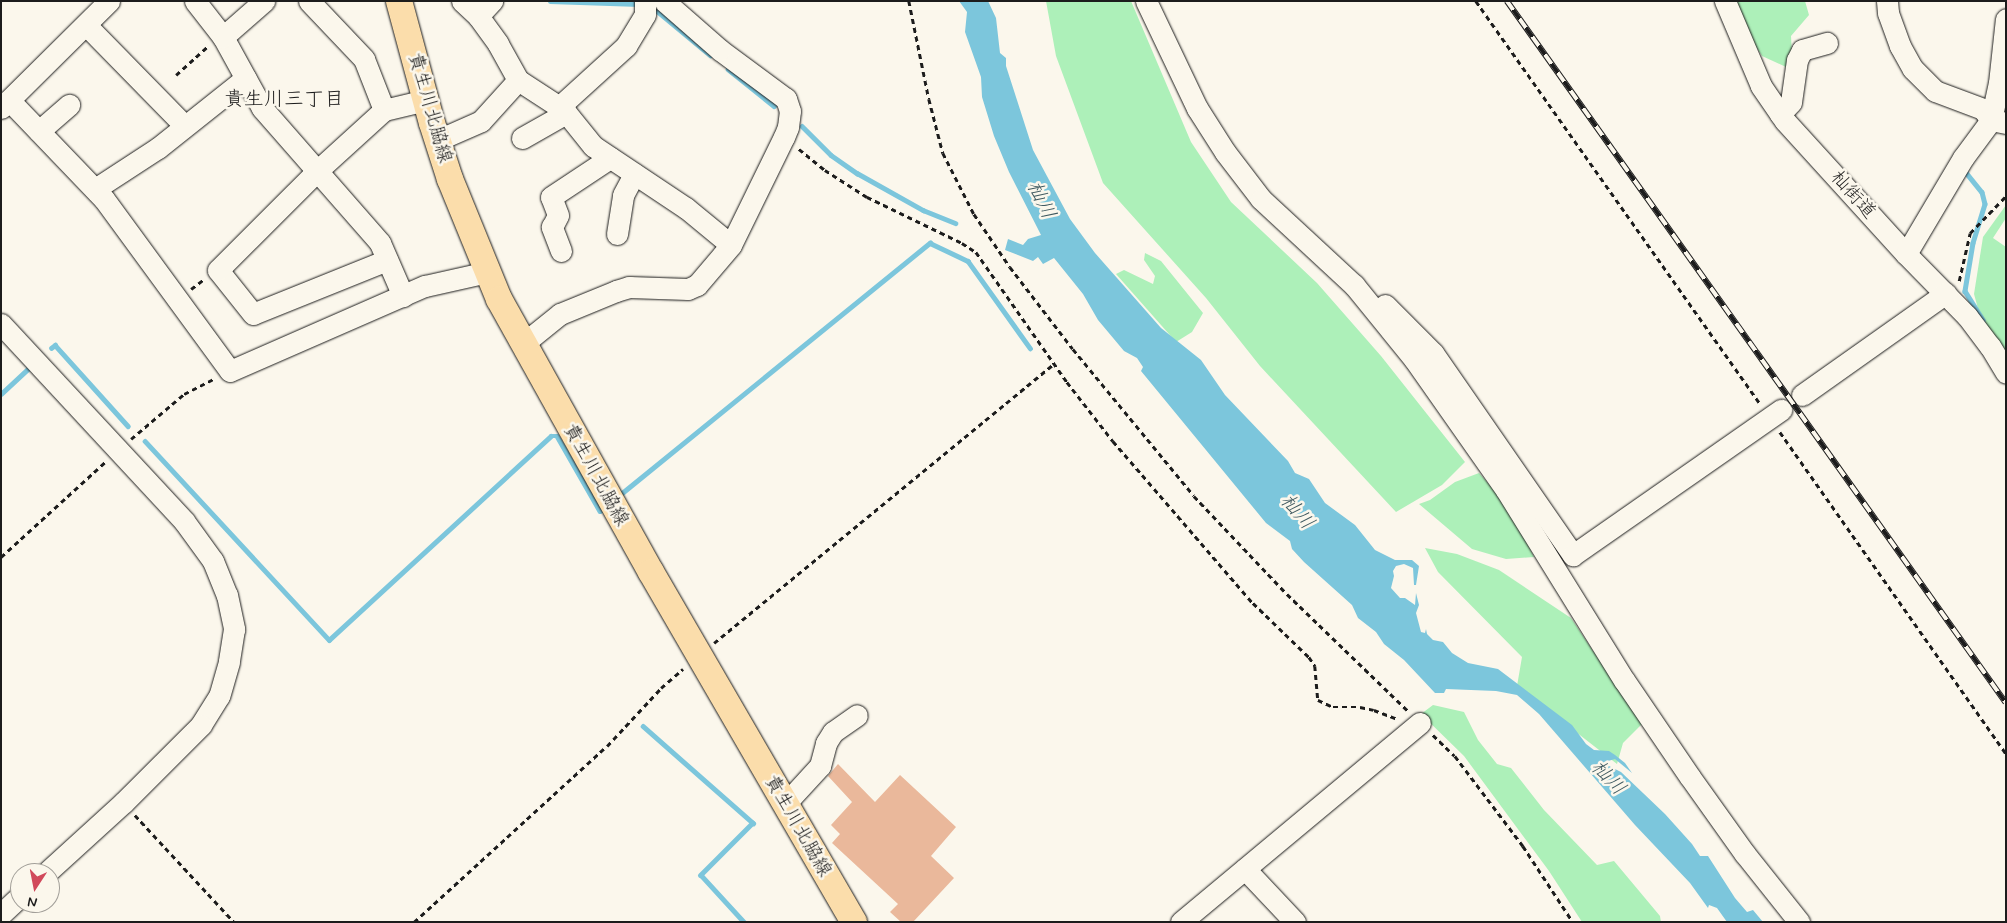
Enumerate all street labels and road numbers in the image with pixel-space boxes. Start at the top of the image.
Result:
street label: 貴生川北脇線 [403,50,457,166]
street label: 杣街道 [1825,166,1881,224]
street label: 貴生川北脇線 [558,420,634,530]
street label: 貴生川北脇線 [760,771,836,881]

